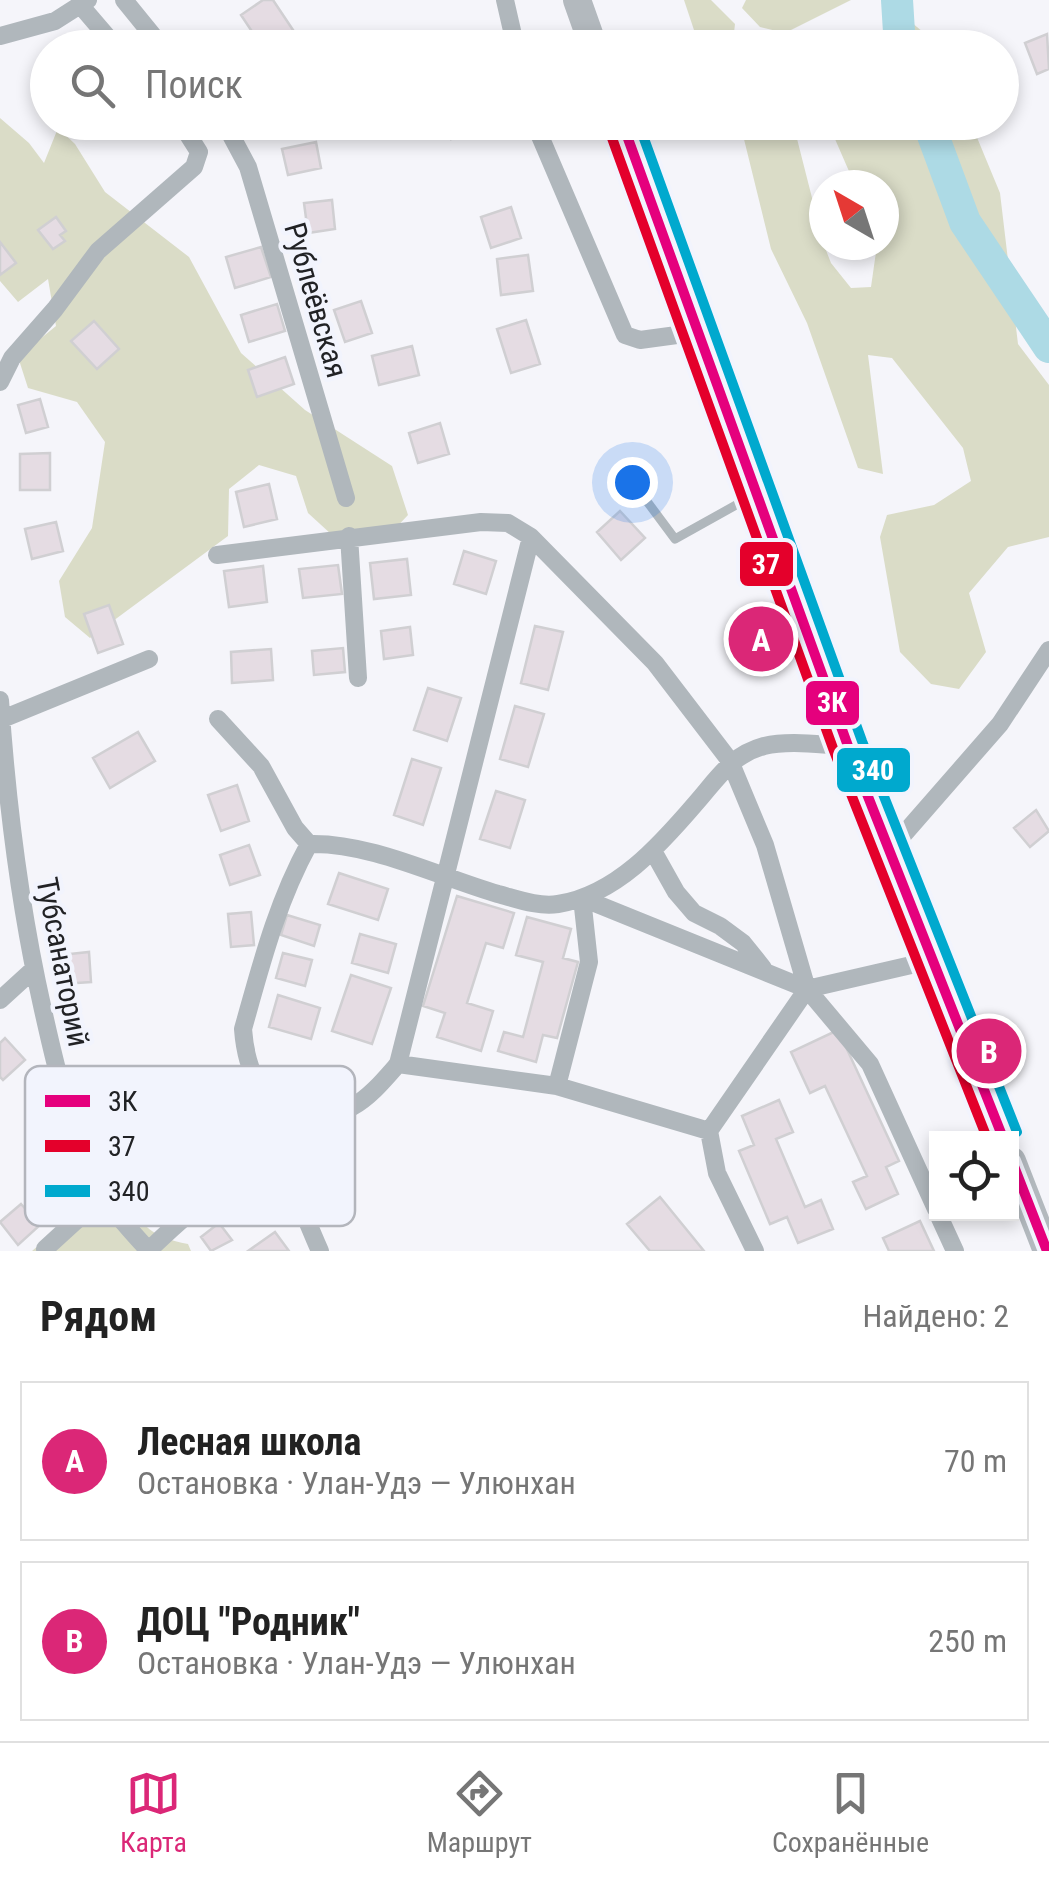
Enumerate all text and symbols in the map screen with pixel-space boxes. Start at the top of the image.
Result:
search box [30,30,1019,140]
icon: search [65,58,120,113]
text: Поиск [145,63,243,107]
north arrow [809,170,899,260]
street label: Рублеёвская [277,218,355,382]
your location [607,457,658,508]
line badge: 37 [738,540,795,588]
text: 37 [752,548,780,581]
pin: A [728,602,794,676]
line badge: 3К [804,679,861,727]
text: 3К [817,686,847,719]
line badge: 340 [835,746,912,794]
text: 340 [852,754,894,787]
street label: Тубсанаторий [29,874,97,1050]
pin: B [956,1014,1022,1088]
legend [25,1066,355,1226]
text: 3К [108,1085,138,1118]
text: 37 [108,1130,136,1163]
map controls [929,1131,1019,1221]
button: locate [929,1131,1019,1221]
text: 340 [108,1175,149,1208]
text: Рядом [40,1292,157,1341]
text: Найдено: 2 [862,1297,1009,1335]
text: Лесная школа [137,1420,361,1464]
text: A [65,1442,84,1480]
text: 70 m [944,1442,1007,1480]
text: Остановка · Улан-Удэ — Улюнхан [137,1464,576,1502]
text: ДОЦ "Родник" [137,1600,360,1644]
text: B [66,1622,83,1660]
text: 250 m [928,1622,1007,1660]
text: Остановка · Улан-Удэ — Улюнхан [137,1644,576,1682]
tab: Карта [120,1766,187,1859]
tab: Маршрут [427,1766,532,1859]
tab: Сохранённые [772,1766,929,1859]

